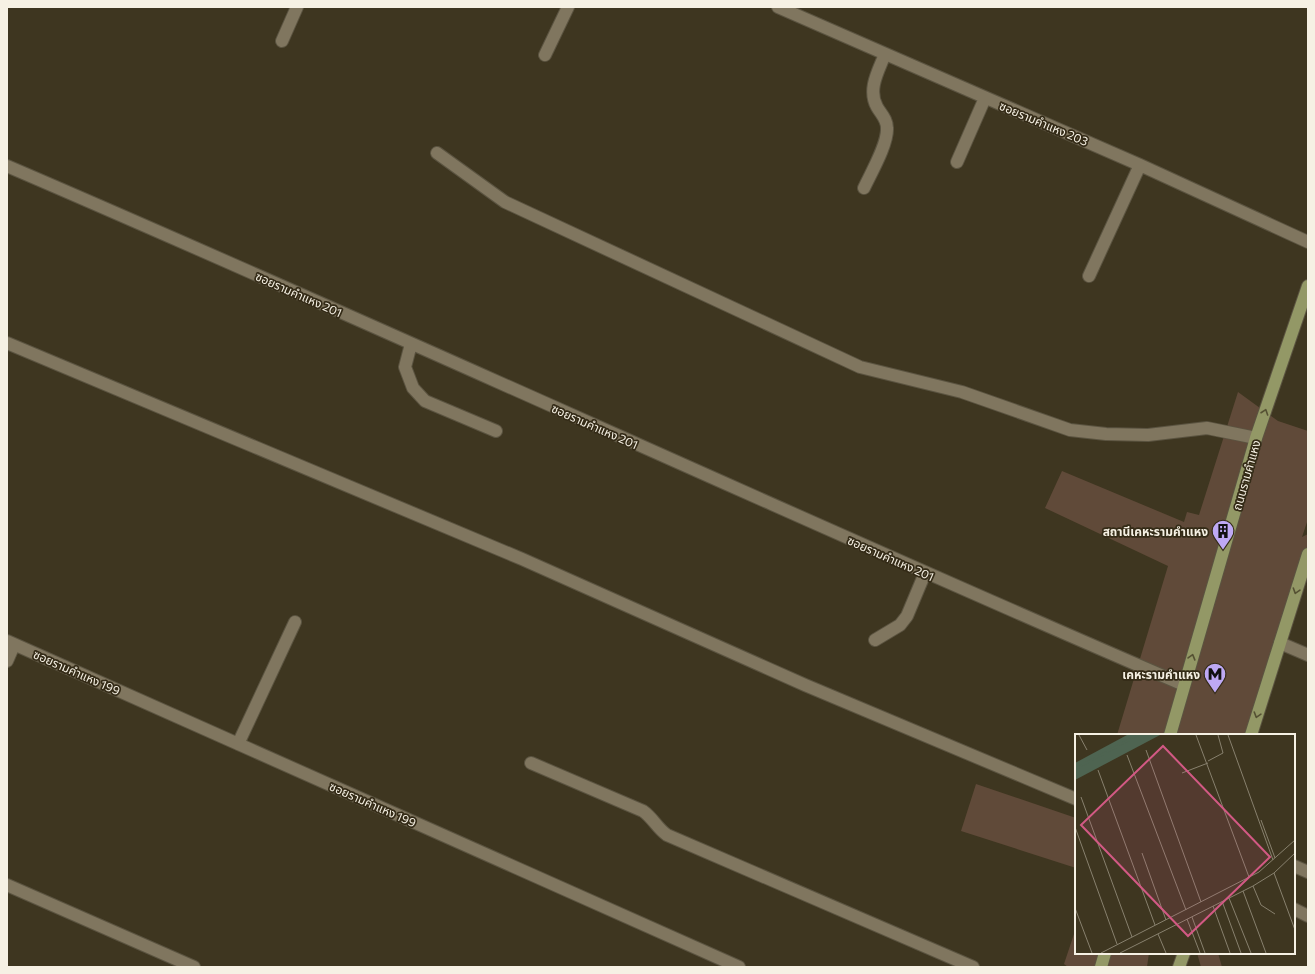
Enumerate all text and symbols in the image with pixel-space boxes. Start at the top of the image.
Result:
street label: ซอยรามคำแหง 203 [998,98,1091,148]
street label: ซอยรามคำแหง 201 [254,269,344,319]
street label: ซอยรามคำแหง 201 [550,401,640,451]
one-way arrow [1260,408,1269,415]
street label: ถนนรามคำแหง [1229,438,1263,512]
building icon: สถานีเคหะรามคำแหง [1210,518,1236,551]
place label: สถานีเคหะรามคำแหง [1103,524,1208,538]
street label: ซอยรามคำแหง 201 [846,533,936,583]
one-way arrow [1292,588,1301,595]
street label: ซอยรามคำแหง 199 [32,647,122,697]
one-way arrow [1187,654,1196,661]
metro station icon: เคหะรามคำแหง [1202,661,1228,694]
place label: เคหะรามคำแหง [1122,667,1200,681]
one-way arrow [1253,712,1262,719]
inset map [1075,734,1295,954]
street label: ซอยรามคำแหง 199 [328,779,418,829]

